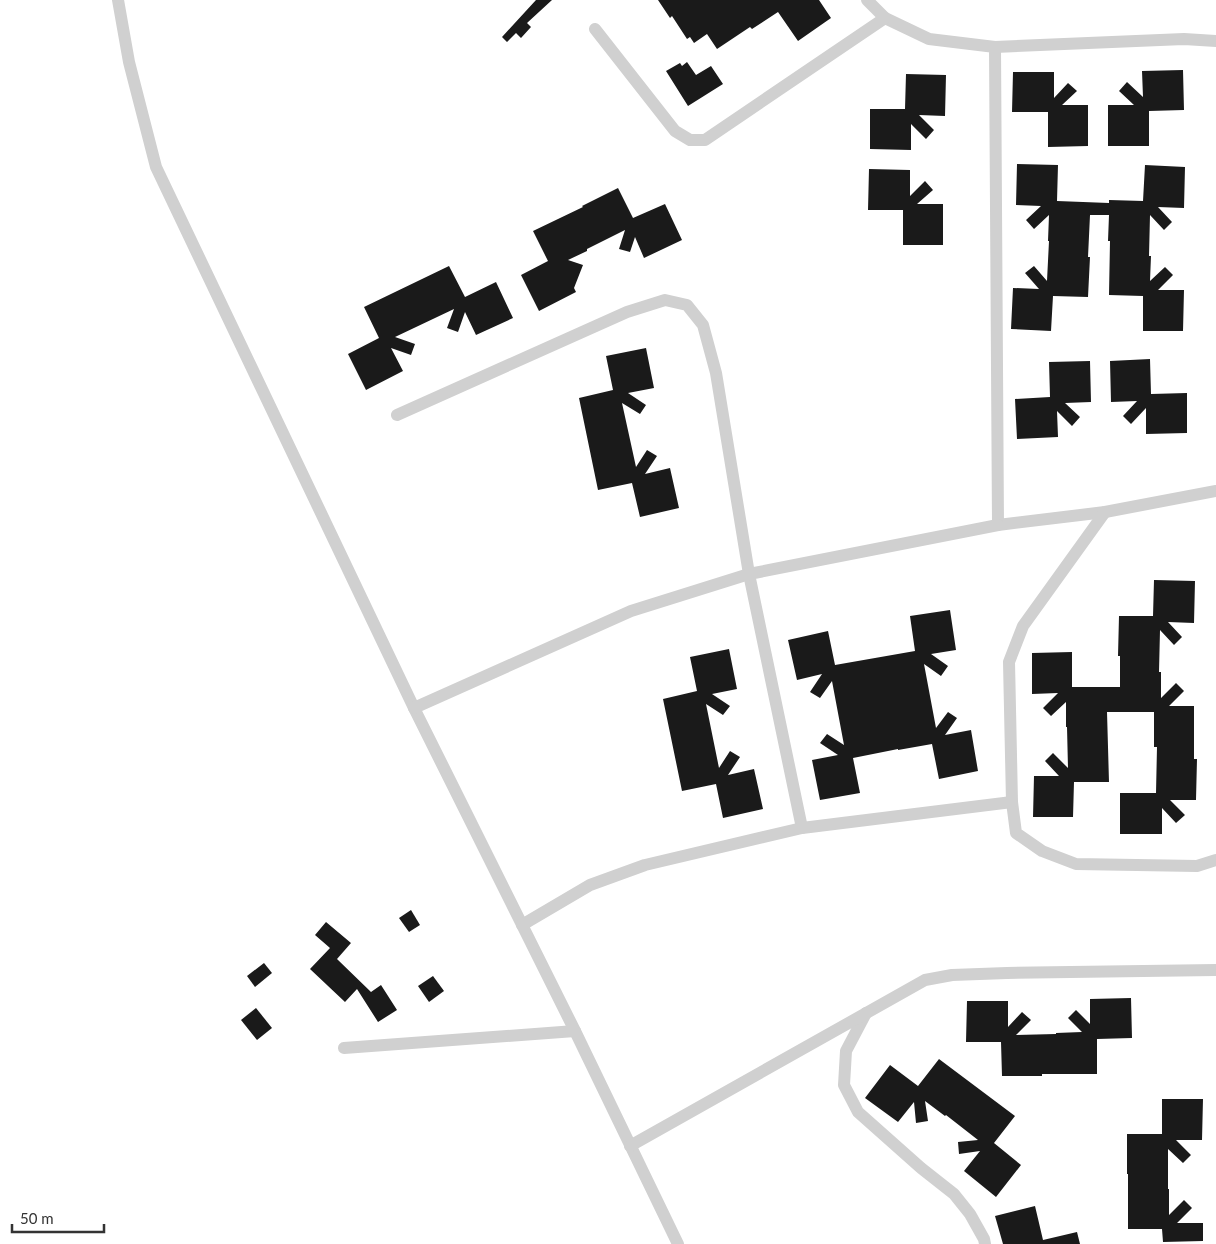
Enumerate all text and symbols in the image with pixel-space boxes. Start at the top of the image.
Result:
scale bar [12,1202,105,1234]
text: 50 m [20,1209,54,1227]

